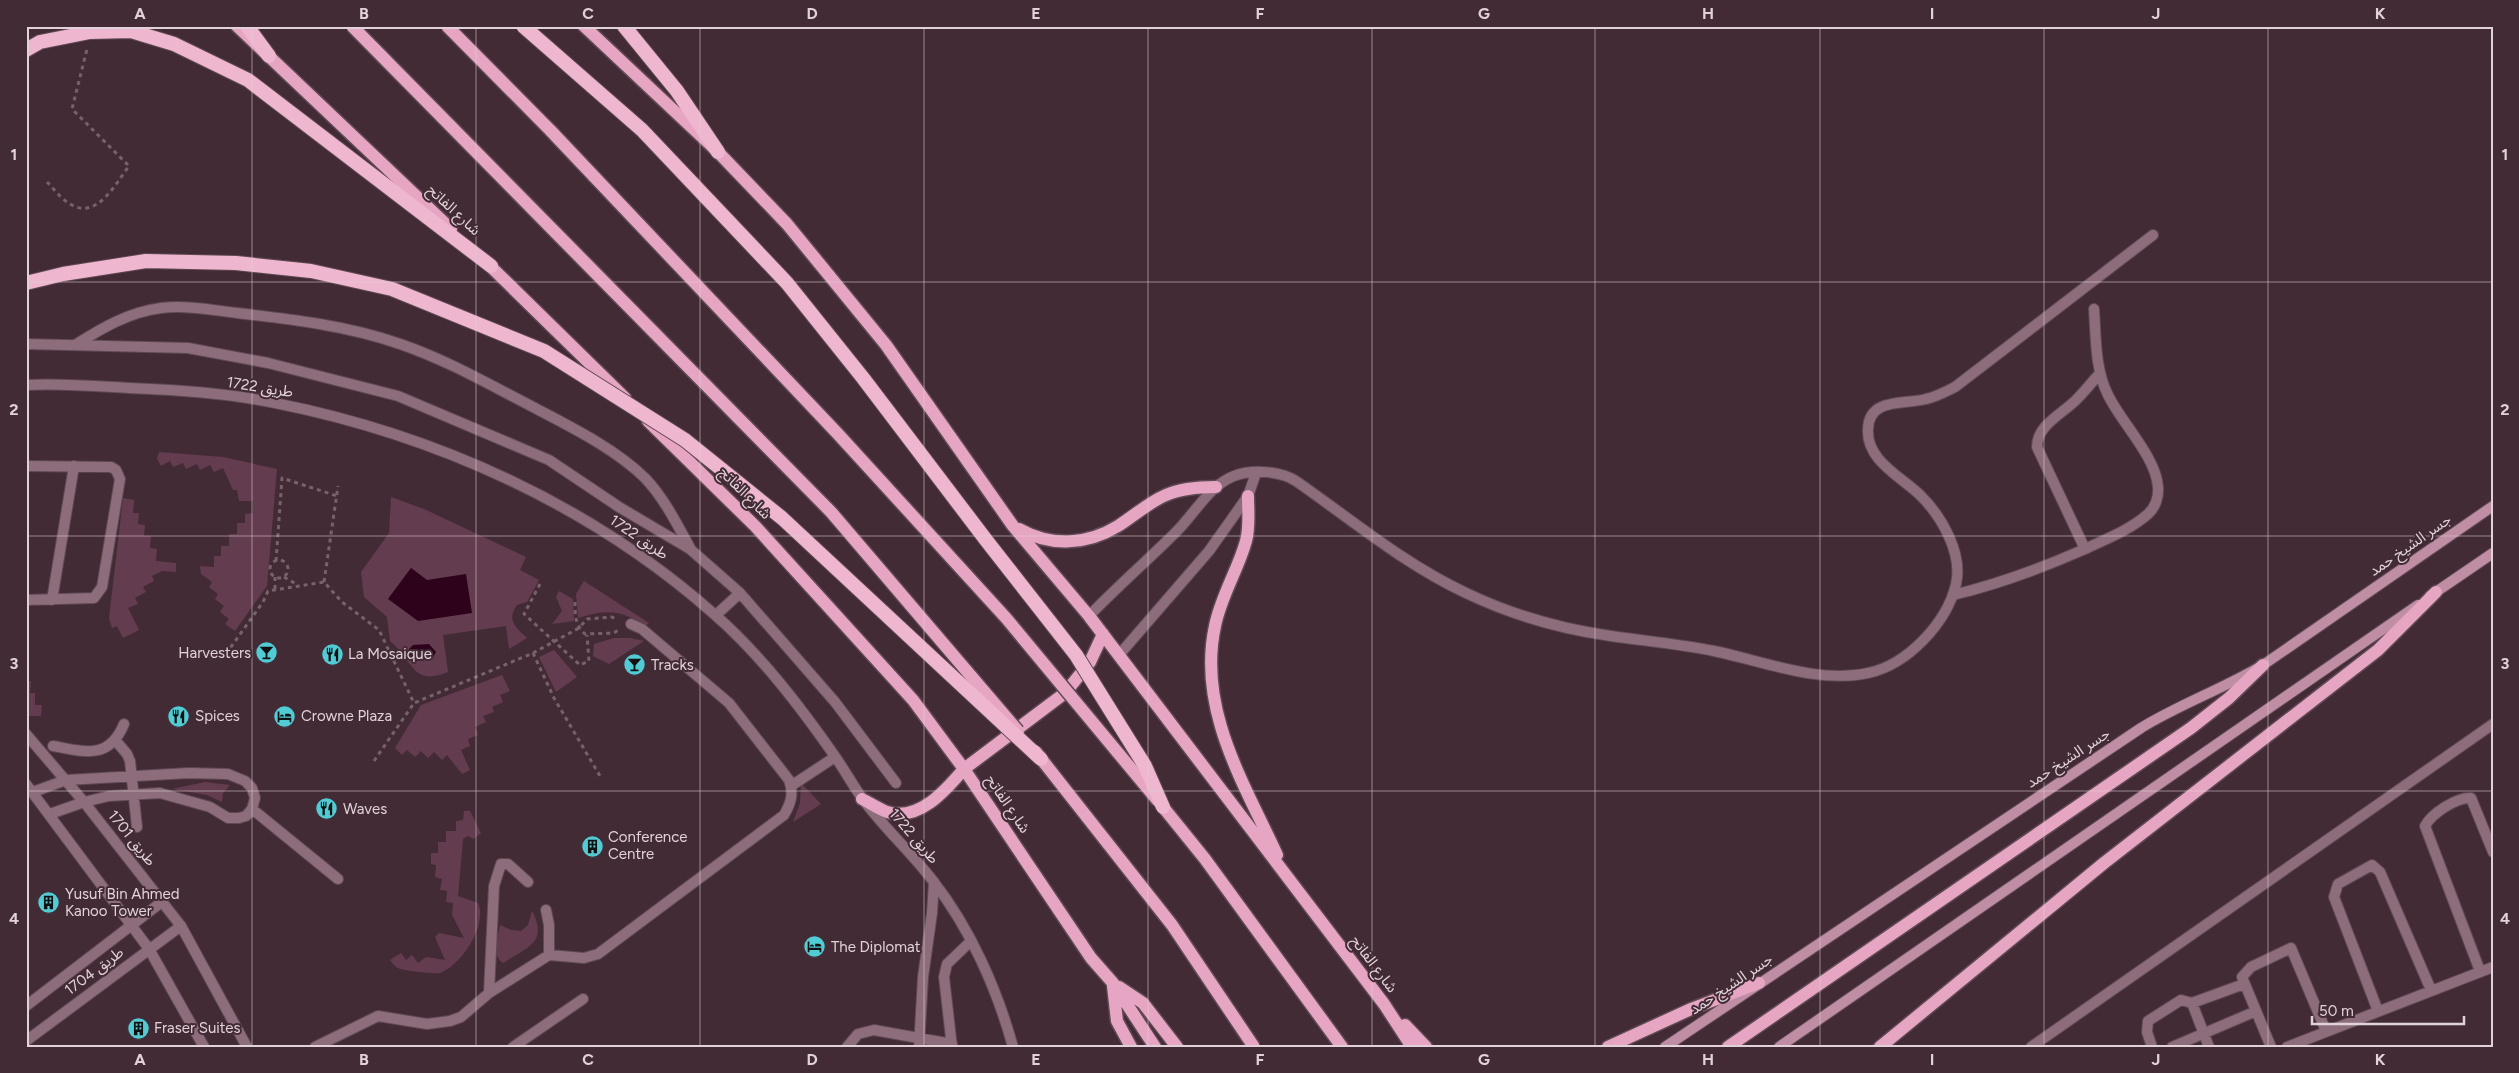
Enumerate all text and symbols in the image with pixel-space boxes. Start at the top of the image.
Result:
text: A [134,4,146,23]
text: B [359,4,369,23]
text: C [582,4,594,23]
text: D [806,4,818,23]
text: E [1031,4,1041,23]
text: F [1256,4,1265,23]
text: G [1478,4,1490,23]
text: H [1702,4,1714,23]
text: I [1930,4,1934,23]
text: J [2152,4,2160,23]
text: K [2375,4,2386,23]
text: 1 [11,145,17,164]
text: 1 [2502,145,2508,164]
street label: شارع الفاتح [422,181,485,242]
street label: طريق 1722 [225,373,294,402]
text: 2 [9,400,19,419]
text: 2 [2500,400,2510,419]
street label: شارع الفاتح [713,463,775,525]
street label: جسر الشيخ حمد [2366,510,2456,582]
street label: طريق 1722 [606,511,672,564]
bar icon: Harvesters [255,641,279,665]
restaurant icon: La Mosaique [320,642,344,666]
place label: Harvesters [178,644,251,662]
place label: La Mosaique [348,645,432,663]
bar icon: Tracks [623,653,647,677]
text: 3 [10,654,19,673]
text: 3 [2501,654,2510,673]
place label: Tracks [651,656,694,674]
restaurant icon: Spices [167,704,191,728]
hotel icon: Crowne Plaza [273,704,297,728]
place label: Spices [195,707,240,725]
place label: Crowne Plaza [301,707,392,725]
street label: جسر الشيخ حمد [2023,724,2115,794]
street label: شارع الفاتح [979,771,1034,838]
restaurant icon: Waves [315,797,339,821]
place label: Waves [343,800,387,818]
street label: طريق 1722 [884,805,943,868]
street label: طريق 1701 [103,807,160,870]
place label: Conference Centre [608,828,688,863]
building icon: Conference Centre [580,834,604,858]
place label: Yusuf Bin Ahmed Kanoo Tower [65,885,180,920]
building icon: Yusuf Bin Ahmed Kanoo Tower [37,891,61,915]
text: 4 [9,909,19,928]
text: 4 [2500,909,2510,928]
street label: شارع الفاتح [1344,932,1401,998]
hotel icon: The Diplomat [803,935,827,959]
place label: The Diplomat [831,938,921,956]
street label: طريق 1704 [61,943,128,1000]
street label: جسر الشيخ حمد [1686,950,1778,1021]
scale bar [2312,993,2464,1025]
text: 50 m [2319,1002,2354,1020]
building icon: Fraser Suites [126,1016,150,1040]
place label: Fraser Suites [154,1019,241,1037]
text: A [134,1050,146,1069]
text: B [359,1050,369,1069]
text: C [582,1050,594,1069]
text: D [806,1050,818,1069]
text: E [1031,1050,1041,1069]
text: F [1256,1050,1265,1069]
text: G [1478,1050,1490,1069]
text: H [1702,1050,1714,1069]
text: I [1930,1050,1934,1069]
text: J [2152,1050,2160,1069]
text: K [2375,1050,2386,1069]

